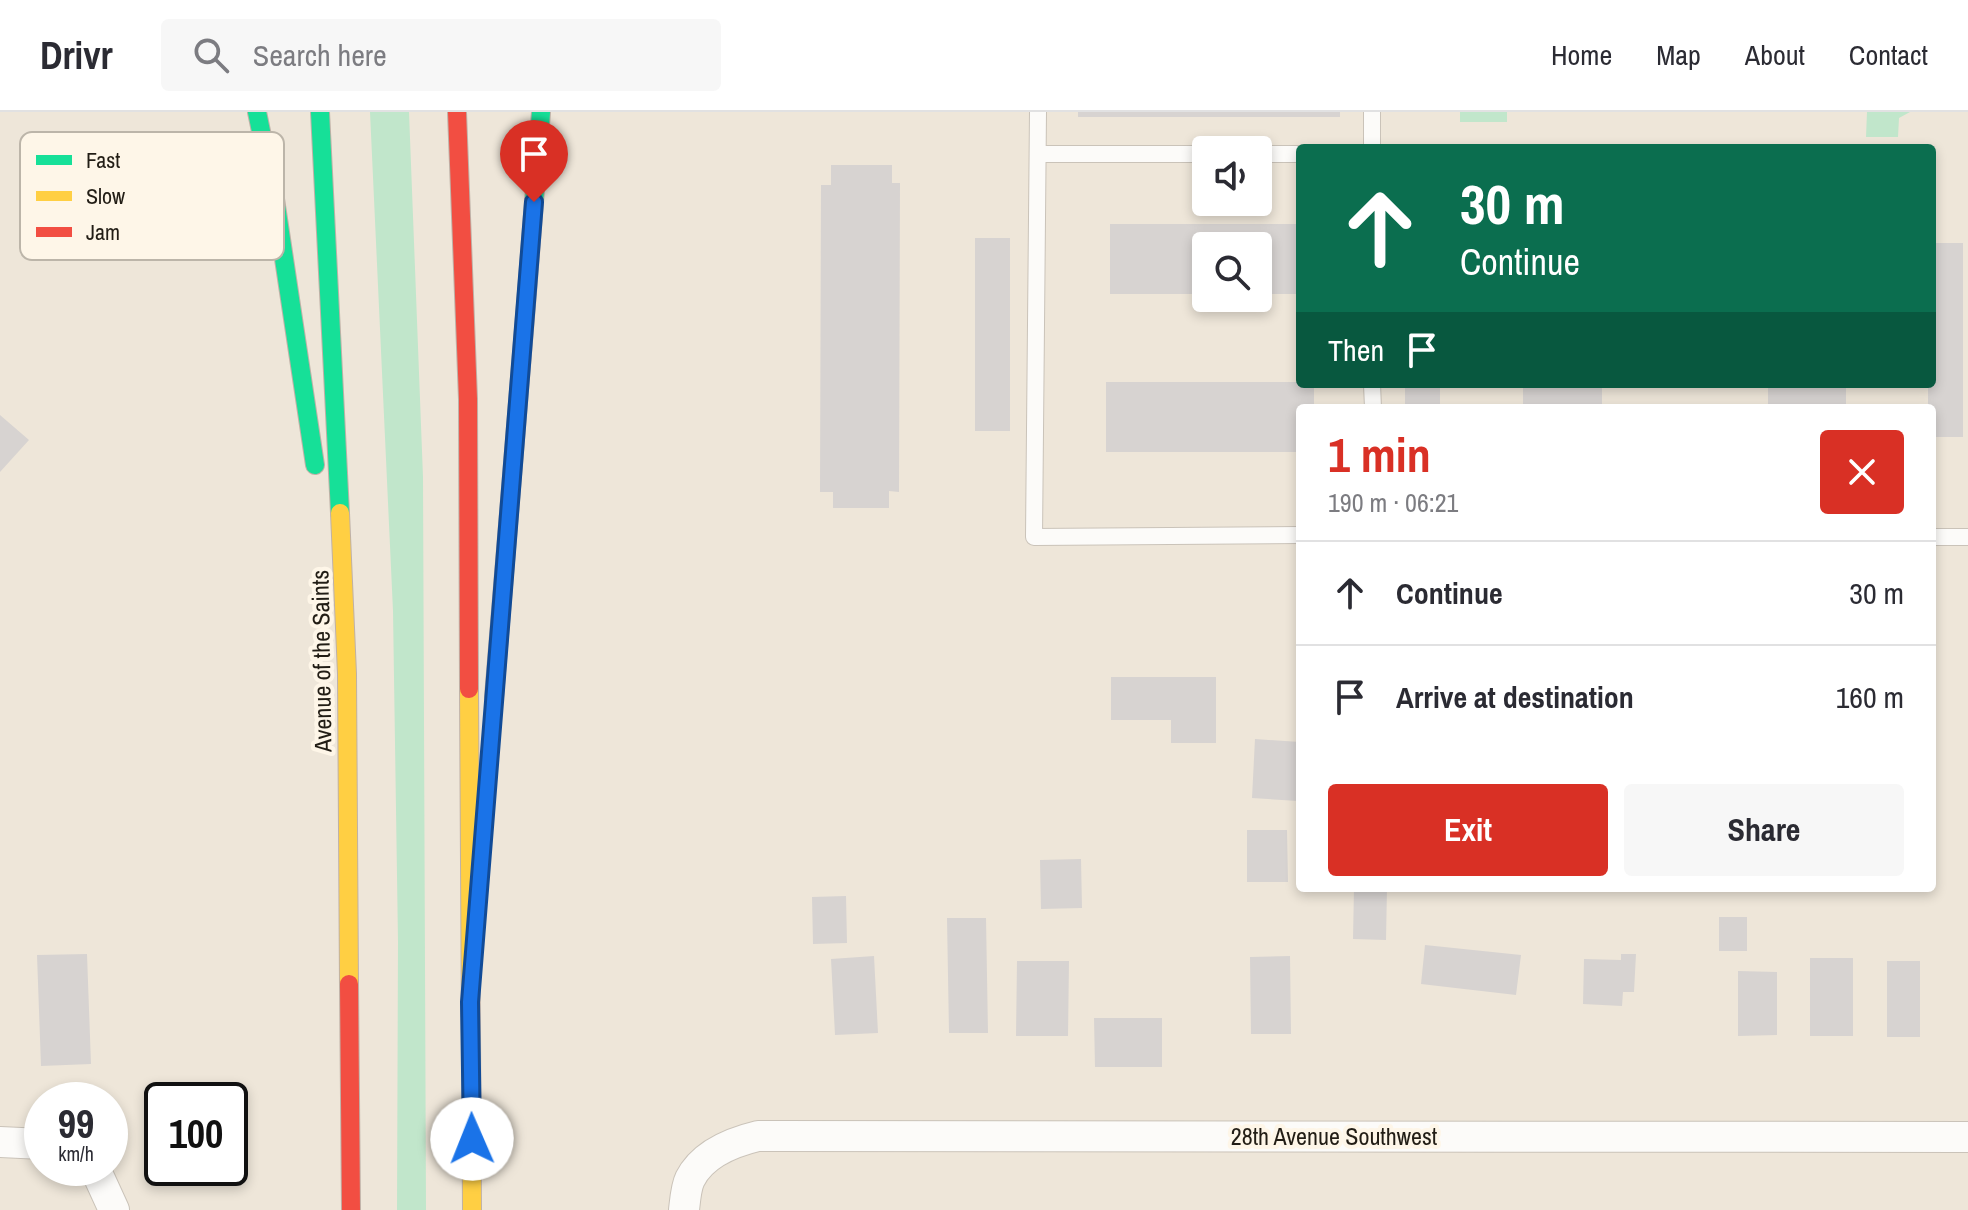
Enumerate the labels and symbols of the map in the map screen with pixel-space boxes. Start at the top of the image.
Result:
pin [500,120,568,202]
legend [20,132,284,260]
text: Fast [86,145,120,175]
text: Slow [86,181,125,211]
text: Jam [86,217,120,247]
street label: Avenue of the Saints [303,570,339,753]
speed limit sign: 100 [144,1082,248,1186]
position arrow [430,1097,514,1181]
street label: 28th Avenue Southwest [1231,1120,1438,1152]

